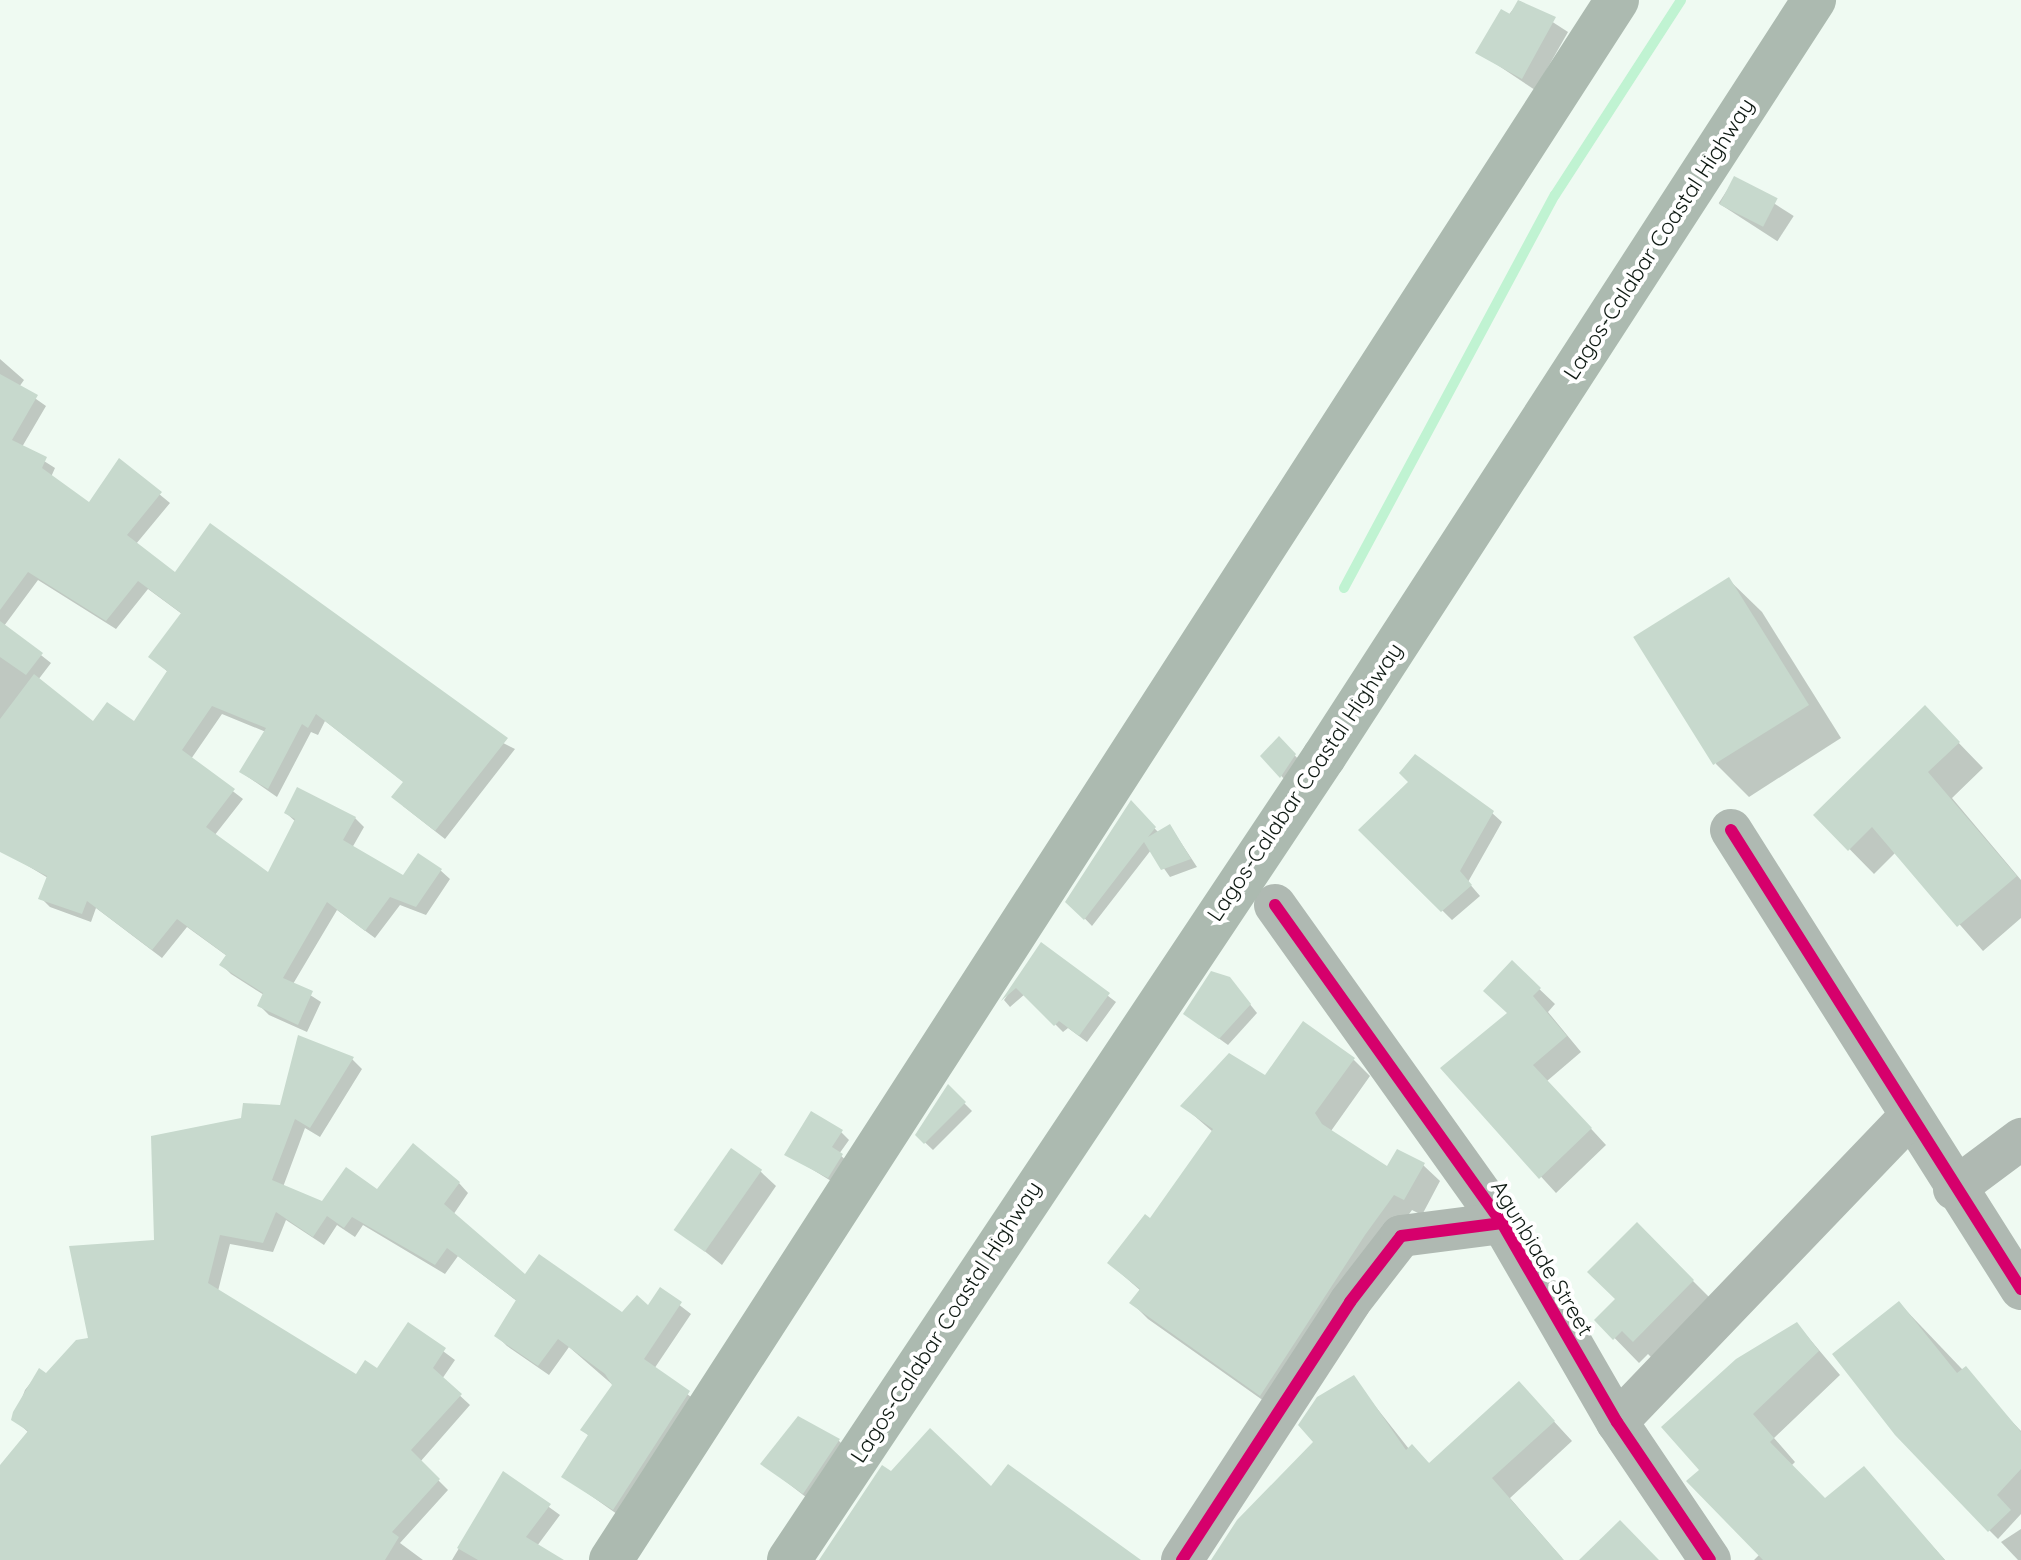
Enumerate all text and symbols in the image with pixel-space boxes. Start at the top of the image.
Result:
street label: Lagos-Calabar Coastal Highway [1558,93,1760,385]
street label: Lagos-Calabar Coastal Highway [1202,638,1408,926]
street label: Lagos-Calabar Coastal Highway [845,1176,1047,1468]
street label: Agunbiade Street [1485,1176,1599,1340]

